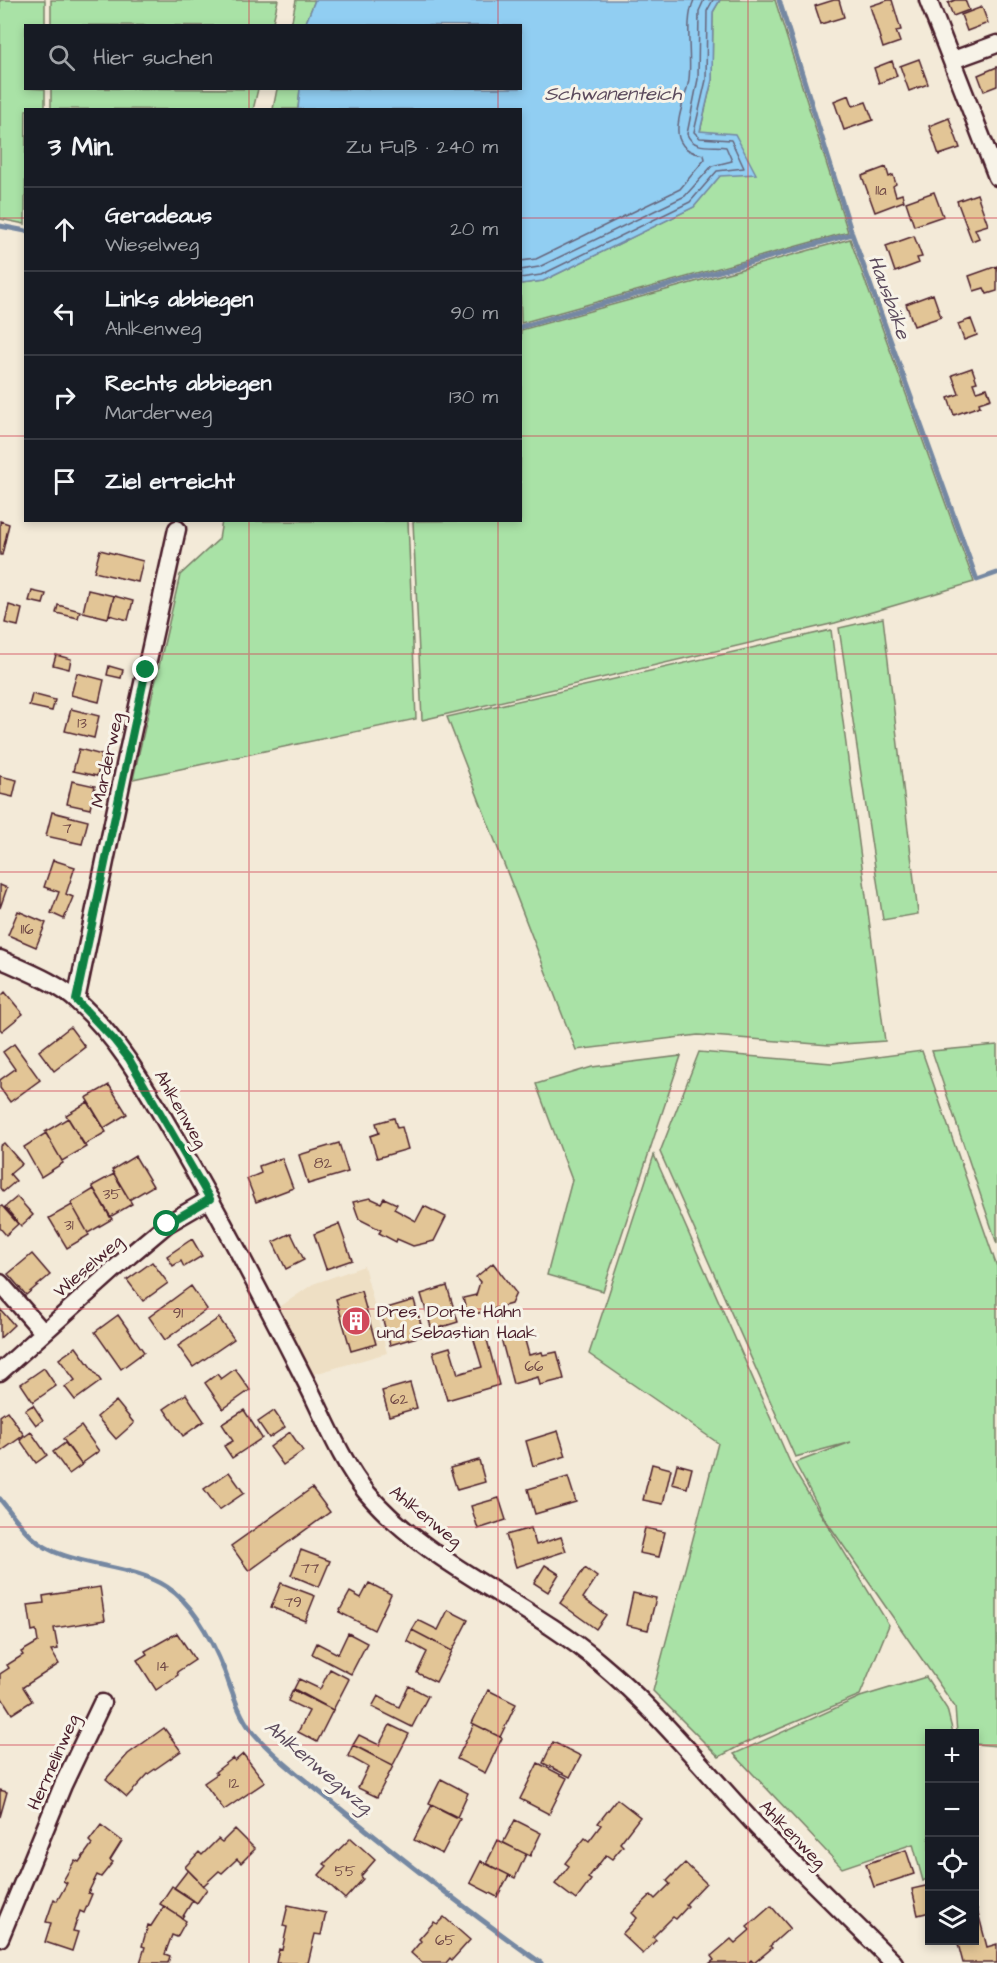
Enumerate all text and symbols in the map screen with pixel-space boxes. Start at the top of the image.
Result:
search box [24,24,522,90]
icon: search [45,41,78,74]
text: Hier suchen [93,42,212,73]
water label: Schwanenteich [544,80,683,108]
text: 3 Min. [48,129,114,165]
text: Zu Fuß · 240 m [346,133,498,161]
house number: 11a [875,180,887,201]
text: Geradeaus [105,200,212,231]
icon: ahead [48,213,81,246]
text: 20 m [450,215,498,243]
text: Wieselweg [105,231,199,259]
water label: Hausbäke [861,252,917,344]
text: Links abbiegen [105,284,253,315]
icon: left [48,297,81,330]
text: 90 m [450,299,498,327]
text: Ahlkenweg [105,315,201,343]
text: Rechts abbiegen [105,368,272,399]
icon: right [48,381,81,414]
text: 130 m [449,383,498,411]
text: Marderweg [105,399,212,427]
icon: arrive [48,465,81,498]
text: Ziel erreicht [105,466,235,497]
route end [132,656,158,682]
street label: Marderweg [85,710,131,810]
house number: 13 [77,713,87,734]
house number: 7 [62,818,72,839]
house number: 116 [20,919,34,940]
street label: Ahlkenweg [147,1065,213,1154]
house number: 82 [314,1153,333,1174]
house number: 35 [103,1184,121,1205]
route start [153,1210,179,1236]
house number: 31 [64,1215,74,1236]
street label: Wieselweg [48,1229,129,1304]
place label: Dres. Dorte Hahn und Sebastian Haak [377,1299,537,1345]
house number: 91 [173,1303,183,1324]
building icon: Dres. Dorte Hahn und Sebastian Haak [340,1305,372,1337]
house number: 66 [525,1356,544,1377]
house number: 62 [390,1389,408,1410]
street label: Ahlkenweg [384,1479,467,1554]
house number: 77 [301,1558,319,1579]
house number: 79 [284,1592,302,1613]
house number: 14 [157,1656,169,1677]
street label: Hermelinweg [21,1710,87,1814]
water label: Ahlkenwegwzg. [258,1714,380,1823]
map controls [925,1729,979,1945]
button: + [925,1729,979,1783]
house number: 12 [229,1773,240,1794]
button: − [925,1783,979,1837]
street label: Ahlkenweg [753,1794,832,1875]
button: locate [925,1837,979,1891]
house number: 55 [334,1861,356,1882]
button: layers [925,1891,979,1945]
house number: 65 [435,1930,455,1951]

